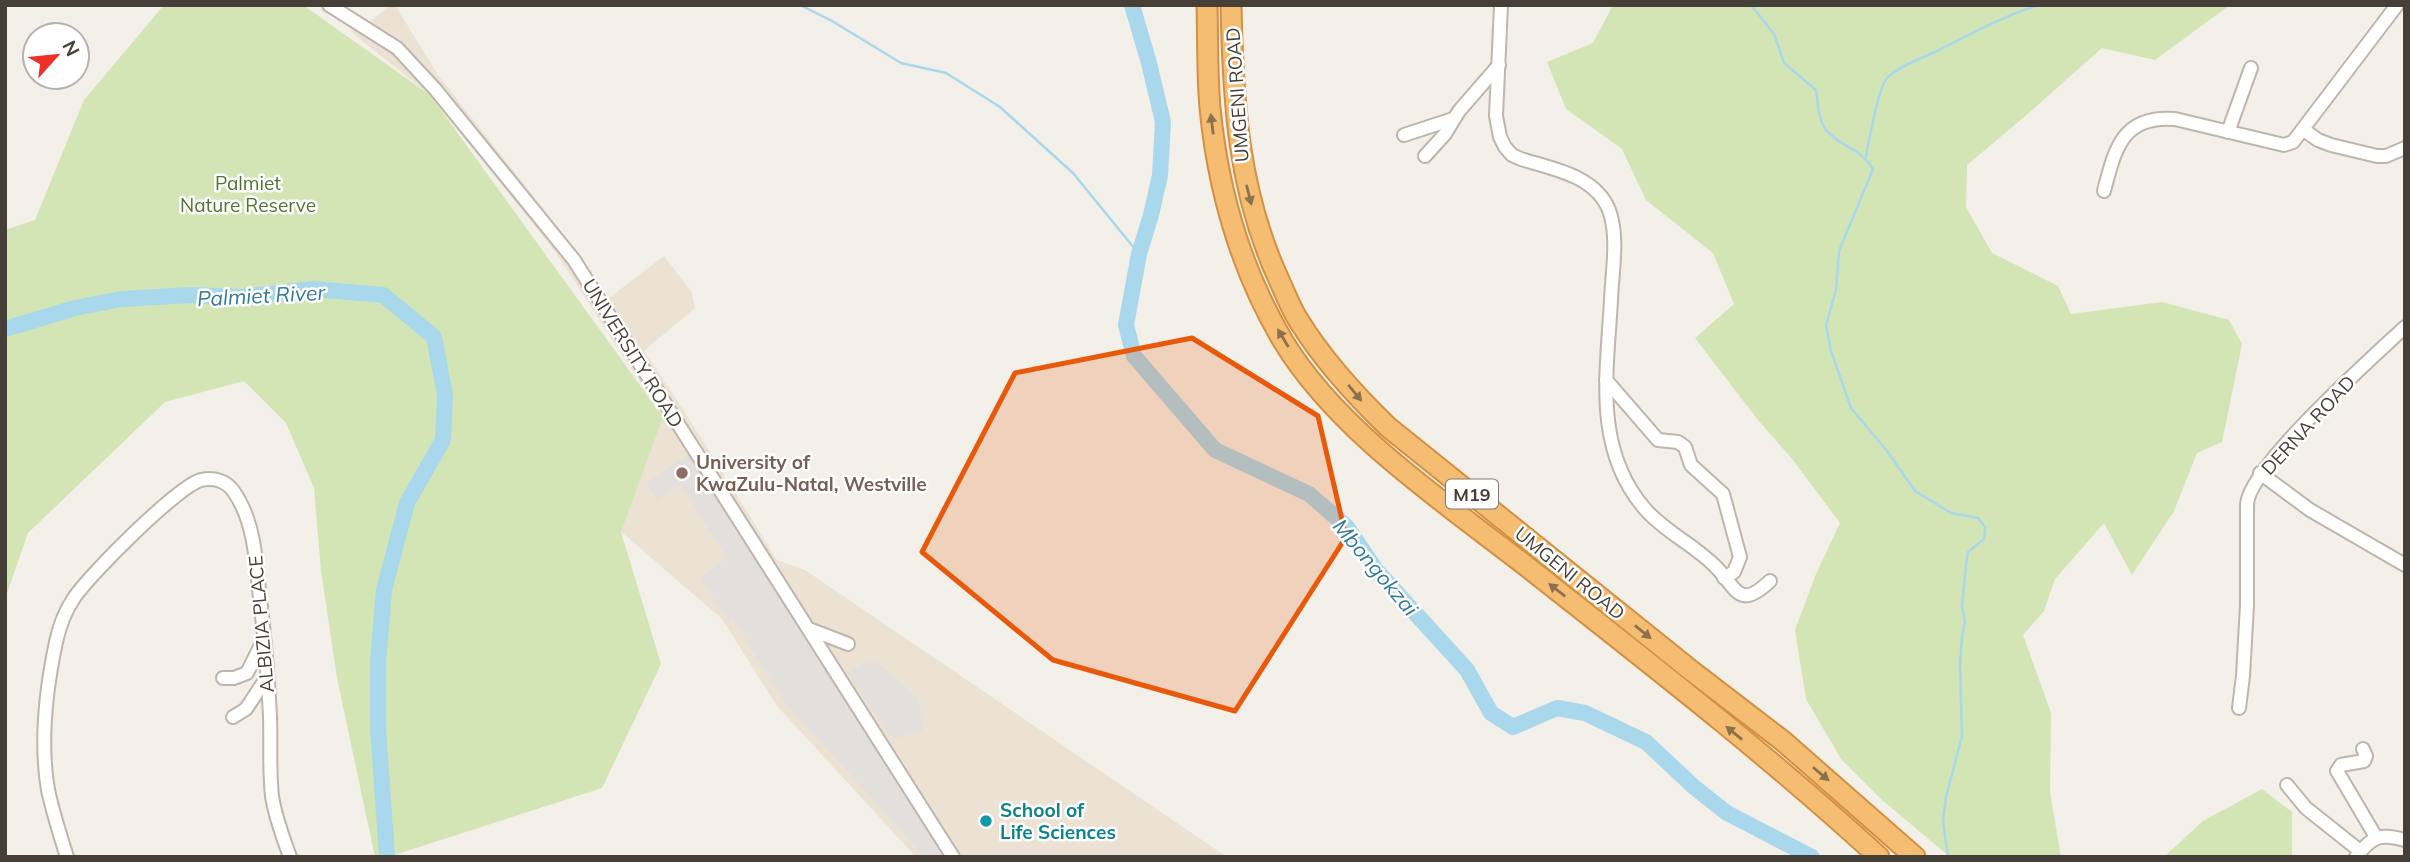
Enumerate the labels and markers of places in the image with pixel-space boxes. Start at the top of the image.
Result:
place label: University of KwaZulu-Natal, Westville [696,450,927,496]
marker: University of KwaZulu-Natal, Westville [674,465,690,481]
place label: School of Life Sciences [1000,798,1116,844]
marker: School of Life Sciences [978,813,994,829]

